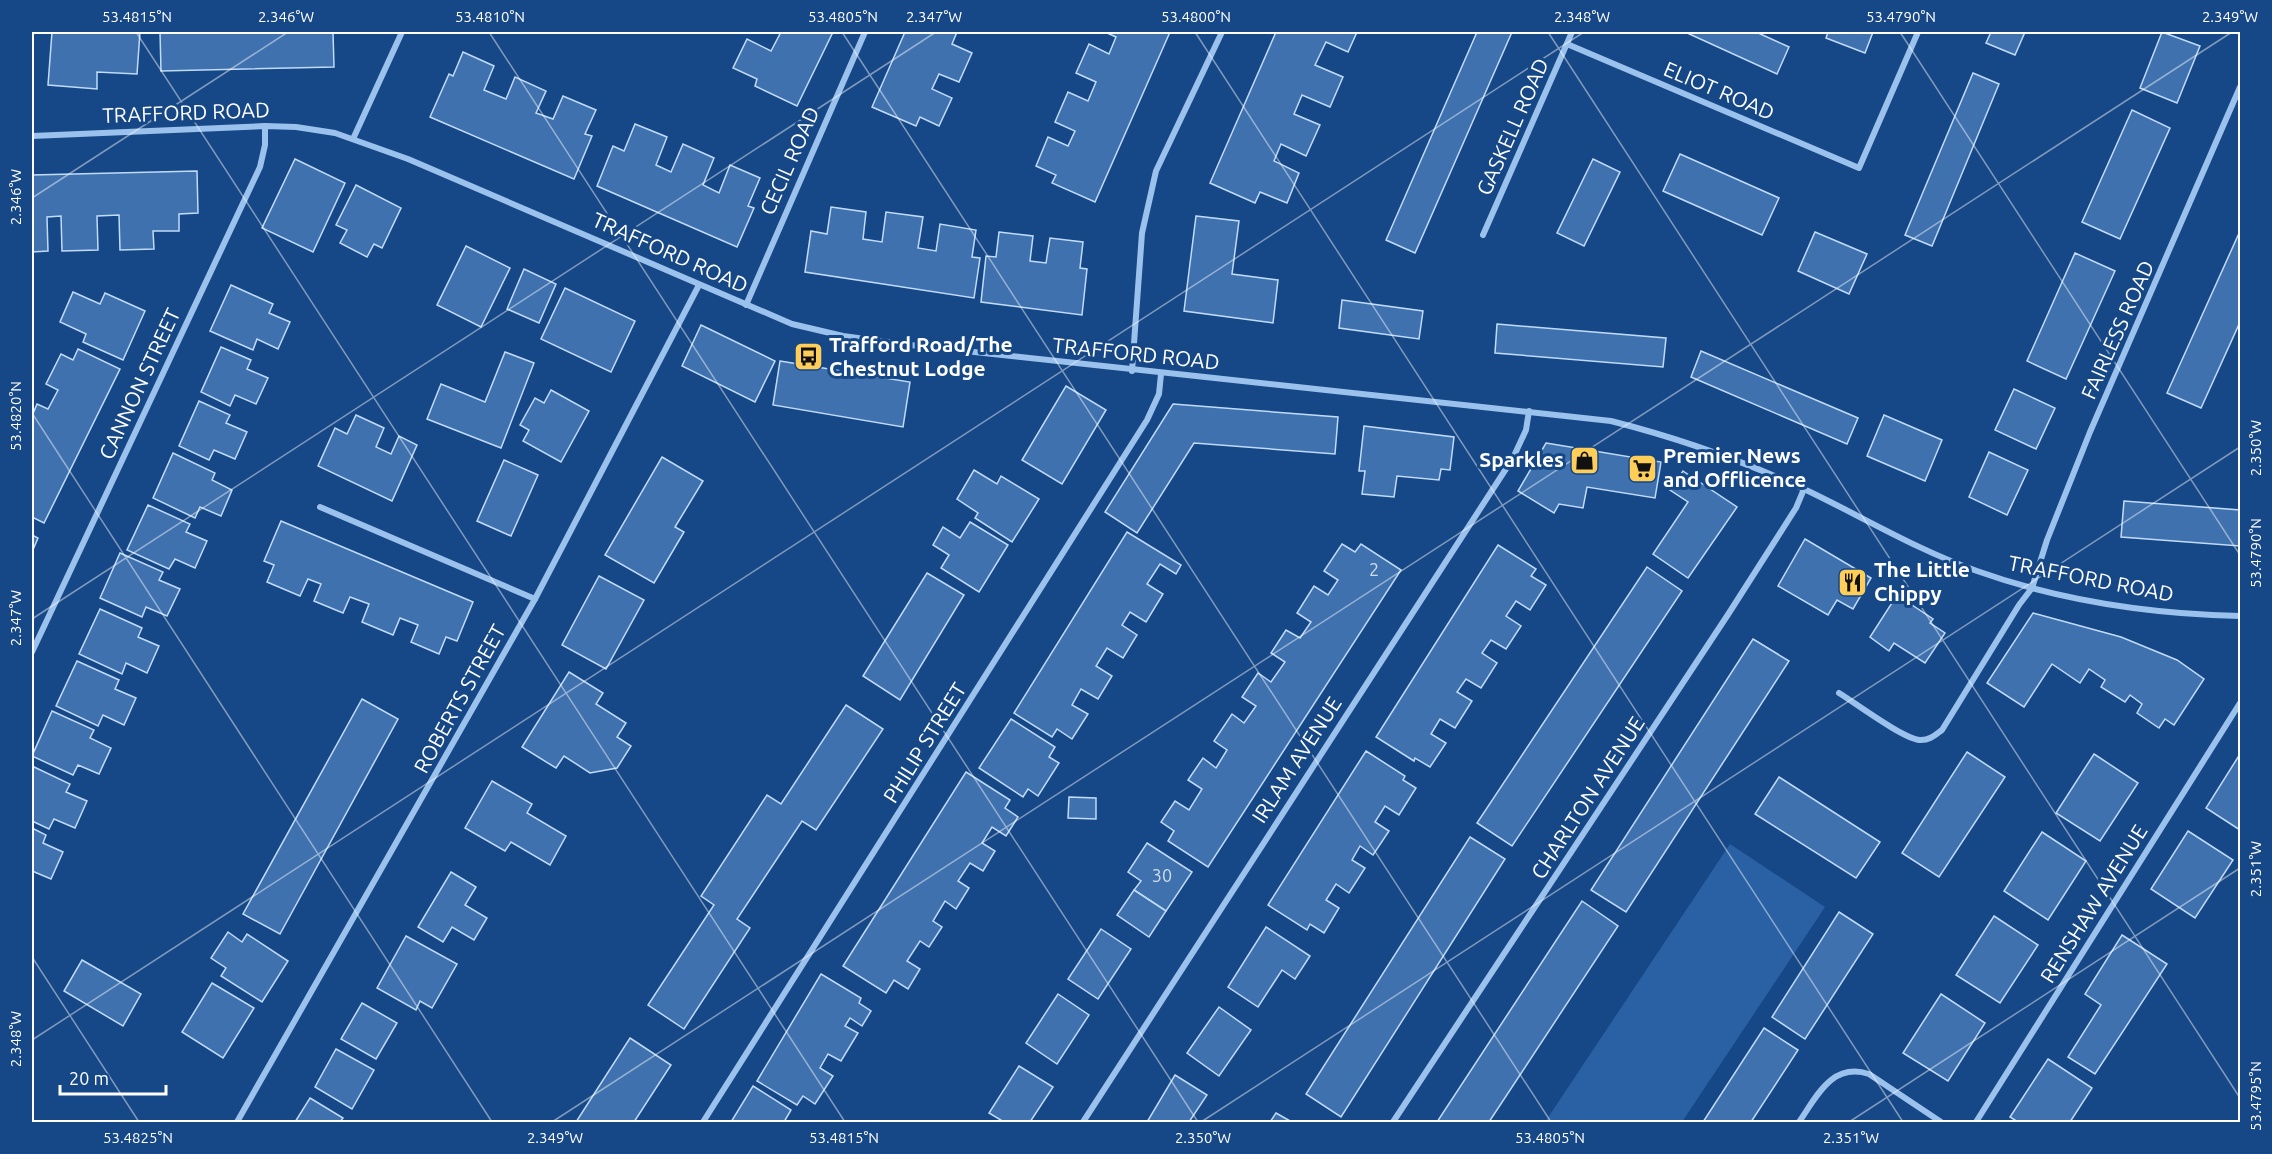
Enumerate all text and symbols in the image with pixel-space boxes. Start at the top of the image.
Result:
text: 53.4815°N [102,8,172,25]
text: 2.346°W [258,8,314,25]
text: 53.4810°N [455,8,525,25]
text: 53.4805°N [808,8,878,25]
text: 2.347°W [906,8,962,25]
text: 53.4800°N [1161,8,1231,25]
text: 2.348°W [1554,8,1610,25]
text: 53.4790°N [1866,8,1936,25]
text: 2.349°W [2202,8,2258,25]
street label: GASKELL ROAD [1471,54,1553,199]
street label: ELIOT ROAD [1660,56,1778,124]
street label: TRAFFORD ROAD [102,97,270,127]
street label: CECIL ROAD [755,103,824,218]
text: 2.346°W [7,169,24,225]
street label: TRAFFORD ROAD [589,207,752,297]
street label: FAIRLESS ROAD [2076,256,2158,403]
street label: CANNON STREET [94,304,185,463]
place label: Trafford Road/The Chestnut Lodge [829,332,1013,380]
street label: TRAFFORD ROAD [1051,332,1221,374]
bus stop icon: Trafford Road/The Chestnut Lodge [792,341,824,373]
text: 53.4820°N [7,381,24,451]
text: 2.350°W [2247,420,2264,476]
place label: Premier News and Offlicence [1663,443,1806,491]
shop icon: Sparkles [1569,444,1601,476]
place label: Sparkles [1479,447,1564,471]
supermarket icon: Premier News and Offlicence [1626,452,1658,484]
text: 53.4790°N [2247,518,2264,588]
street label: TRAFFORD ROAD [2007,550,2176,606]
place label: The Little Chippy [1874,557,1970,605]
house number: 2 [1369,559,1379,579]
restaurant icon: The Little Chippy [1837,566,1869,598]
text: 2.347°W [7,590,24,646]
street label: ROBERTS STREET [408,620,510,777]
street label: PHILIP STREET [878,678,971,807]
street label: IRLAM AVENUE [1247,692,1346,827]
street label: CHARLTON AVENUE [1526,712,1649,883]
street label: RENSHAW AVENUE [2035,820,2152,987]
text: 2.351°W [2247,841,2264,897]
house number: 30 [1152,865,1172,885]
text: 2.348°W [7,1011,24,1067]
scale bar [60,1058,166,1096]
text: 53.4795°N [2247,1061,2264,1131]
text: 20 m [69,1068,109,1088]
text: 53.4825°N [103,1129,173,1146]
text: 2.349°W [527,1129,583,1146]
text: 53.4815°N [809,1129,879,1146]
text: 2.350°W [1175,1129,1231,1146]
text: 53.4805°N [1515,1129,1585,1146]
text: 2.351°W [1823,1129,1879,1146]

